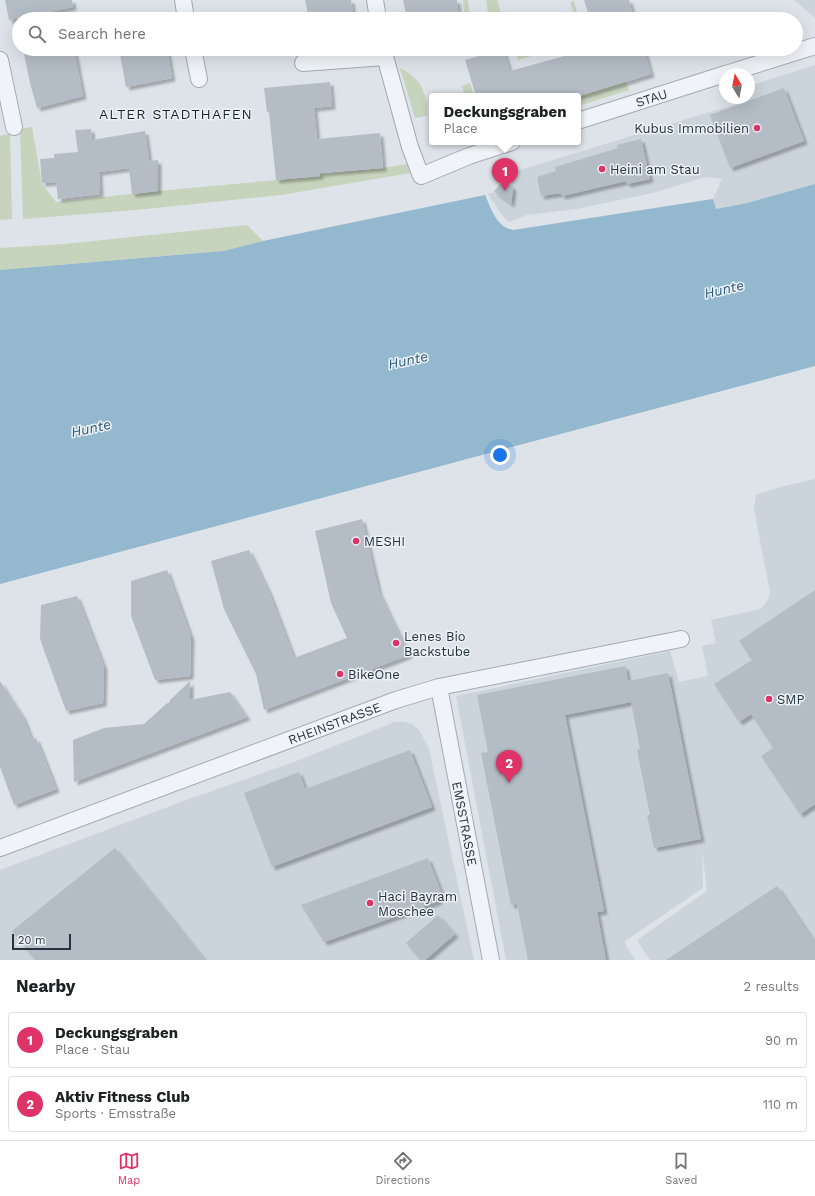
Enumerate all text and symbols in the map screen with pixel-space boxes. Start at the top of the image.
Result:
search box [12,12,803,56]
icon: search [26,23,48,45]
text: Search here [58,25,146,43]
north arrow [719,68,755,104]
street label: STAU [634,86,669,110]
popup [429,93,581,145]
text: Deckungsgraben [444,103,566,121]
district label: ALTER STADTHAFEN [99,106,253,122]
text: Place [444,121,478,136]
place label: Kubus Immobilien [634,121,749,136]
marker: Kubus Immobilien [752,123,762,133]
pin: 1 [492,158,518,191]
place label: Heini am Stau [610,162,700,177]
marker: Heini am Stau [597,164,607,174]
water label: Hunte [703,277,745,301]
water label: Hunte [387,348,429,372]
water label: Hunte [70,416,112,440]
your location [490,445,510,465]
place label: MESHI [364,534,405,549]
marker: MESHI [351,536,361,546]
place label: Lenes Bio Backstube [404,629,470,659]
marker: Lenes Bio Backstube [391,638,401,648]
place label: BikeOne [348,667,400,682]
marker: BikeOne [335,669,345,679]
place label: SMP [777,692,804,707]
marker: SMP [764,694,774,704]
street label: RHEINSTRASSE [286,699,383,748]
pin: 2 [496,750,522,783]
street label: EMSSTRASSE [449,780,480,867]
place label: Haci Bayram Moschee [378,889,457,919]
marker: Haci Bayram Moschee [365,898,375,908]
scale bar [12,932,71,951]
text: 20 m [18,934,46,947]
text: Nearby [16,976,75,996]
text: 2 results [744,979,799,994]
text: Deckungsgraben [55,1024,178,1042]
text: 1 [27,1033,33,1048]
text: 90 m [765,1033,798,1048]
text: Place · Stau [55,1042,130,1057]
text: Aktiv Fitness Club [55,1088,190,1106]
text: 2 [26,1097,34,1112]
text: 110 m [763,1097,798,1112]
text: Sports · Emsstraße [55,1106,176,1121]
tab: Map [118,1150,140,1187]
tab: Directions [376,1150,430,1187]
tab: Saved [665,1150,697,1187]

